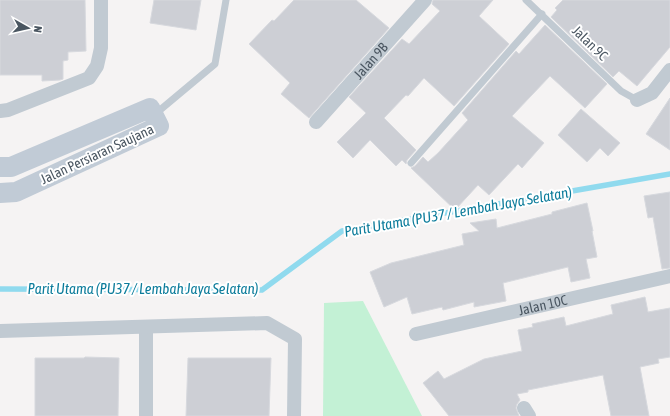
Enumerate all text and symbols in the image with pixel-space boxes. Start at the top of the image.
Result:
north arrow [8,8,48,48]
street label: Jalan 9C [569,22,611,64]
text: N [32,25,44,33]
street label: Jalan 9B [350,39,391,82]
street label: Jalan Persiaran Saujana [38,121,156,187]
water label: Parit Utama (PU37 / Lembah Jaya Selatan) [343,183,573,240]
water label: Parit Utama (PU37 / Lembah Jaya Selatan) [28,280,258,297]
street label: Jalan 10C [517,292,569,318]

